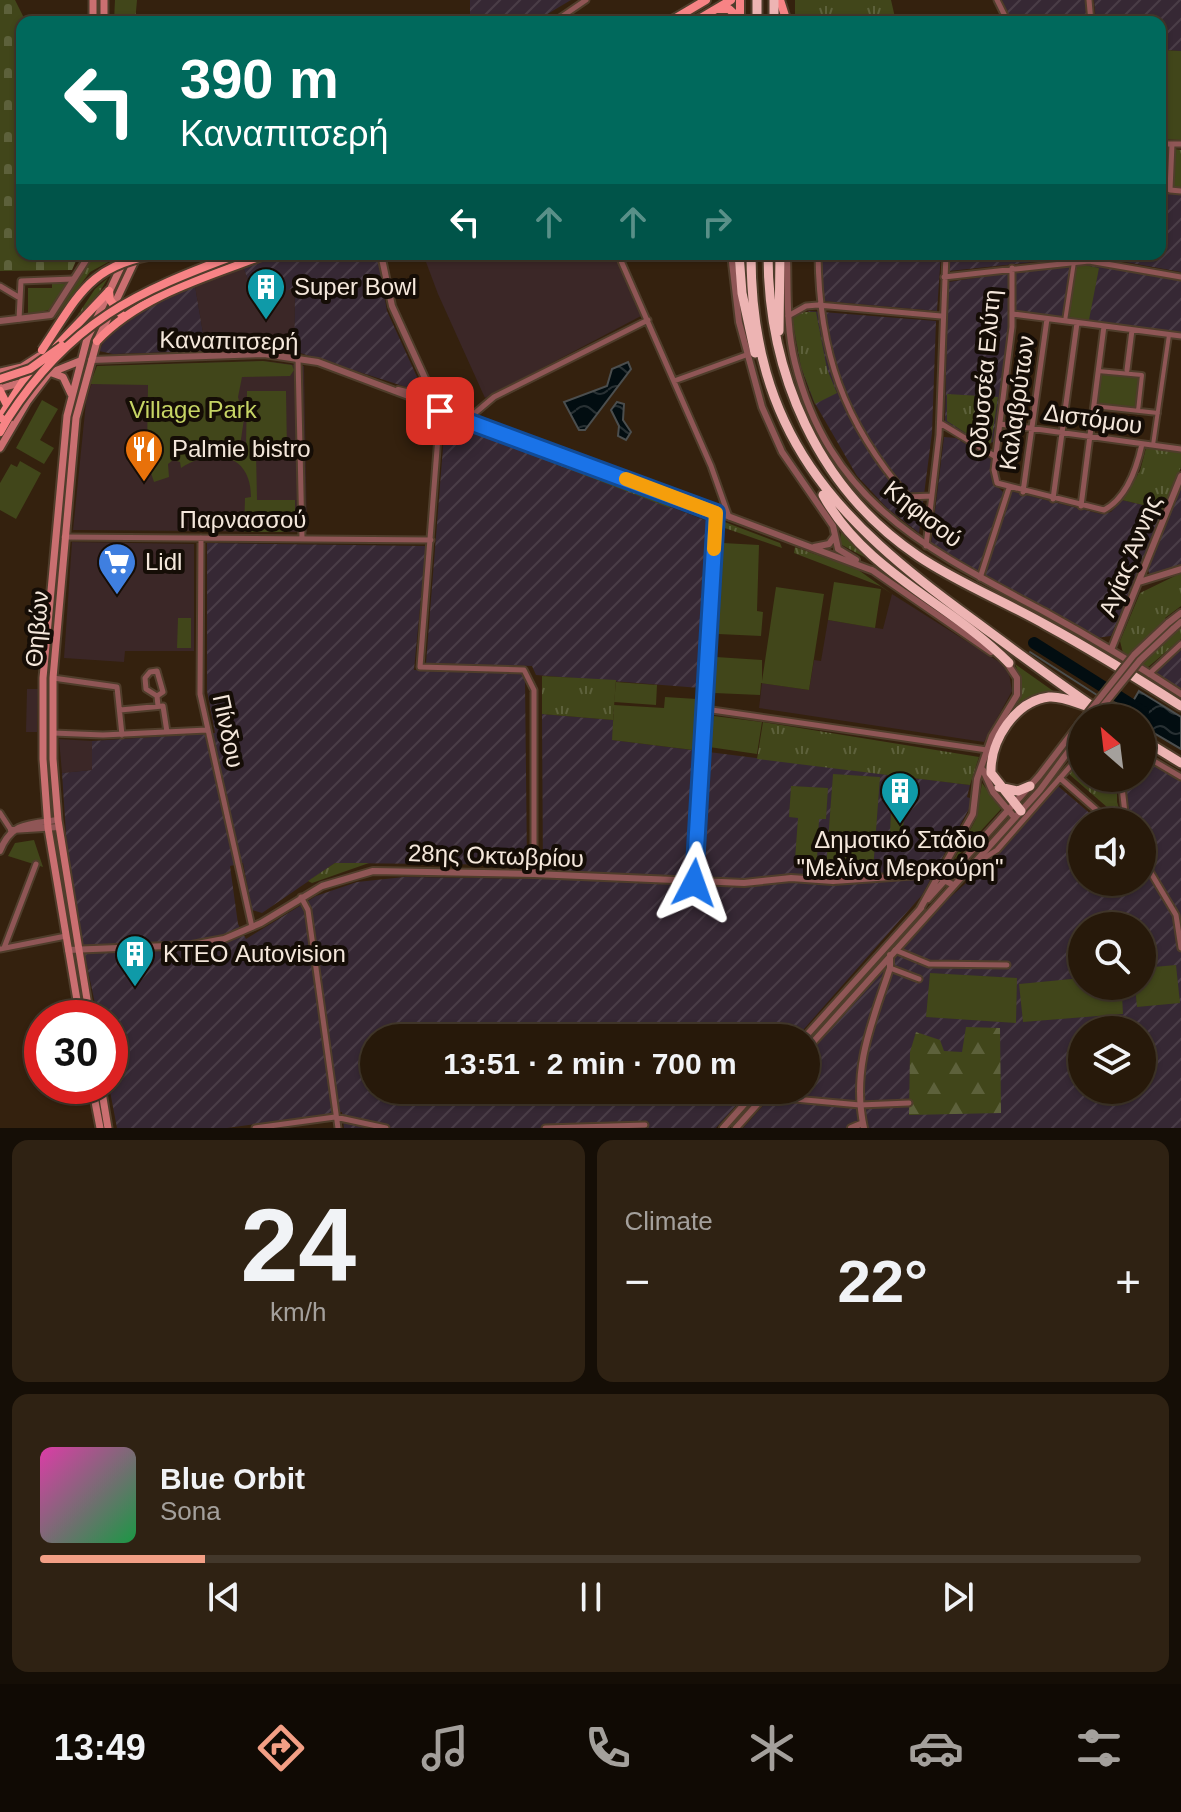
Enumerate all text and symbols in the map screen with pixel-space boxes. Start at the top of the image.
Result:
text: 390 m [180,47,339,110]
icon: left [48,48,152,152]
text: Καναπιτσερή [180,113,389,154]
icon: left [443,200,487,244]
icon: ahead [527,200,571,244]
icon: ahead [611,200,655,244]
icon: right [695,200,739,244]
building icon: Super Bowl [245,266,287,321]
place label: Super Bowl [294,273,417,300]
street label: Οδυσσέα Ελύτη [964,288,1005,460]
street label: Καναπιτσερή [159,326,299,355]
street label: Καλαβρύτων [994,334,1039,472]
pin [406,377,474,445]
icon: arrive [418,389,462,433]
park label: Village Park [129,396,258,423]
street label: Διστόμου [1042,398,1144,439]
restaurant icon: Palmie bistro [123,428,165,483]
place label: Palmie bistro [172,435,311,462]
street label: Κηφισού [879,475,968,552]
street label: Αγίας Άννης [1093,491,1166,620]
street label: Παρνασσού [180,506,306,533]
supermarket icon: Lidl [96,541,138,596]
place label: Lidl [145,548,182,575]
street label: Θηβών [20,590,53,668]
street label: Πίνδου [208,692,249,770]
north arrow [1068,704,1156,792]
map controls [1068,704,1156,1104]
building icon: Δημοτικό Στάδιο "Μελίνα Μερκούρη" [879,770,921,825]
button: sound [1068,808,1156,896]
place label: Δημοτικό Στάδιο "Μελίνα Μερκούρη" [796,826,1004,881]
street label: 28ης Οκτωβρίου [408,839,584,872]
position arrow [652,841,736,925]
button: search [1068,912,1156,1000]
building icon: ΚΤΕΟ Autovision [114,933,156,988]
place label: ΚΤΕΟ Autovision [163,940,346,967]
speed limit sign: 30 [24,1000,128,1104]
button: layers [1068,1016,1156,1104]
text: 13:51 · 2 min · 700 m [443,1047,737,1080]
text: 24 [240,1187,356,1303]
text: Climate [625,1206,713,1236]
text: 22° [837,1248,928,1315]
text: − [625,1257,650,1306]
text: + [1115,1257,1141,1306]
text: km/h [270,1297,326,1327]
text: Blue Orbit [160,1462,305,1495]
text: Sona [160,1496,221,1526]
icon: previous [202,1575,246,1619]
icon: pause [569,1575,613,1619]
icon: next [936,1575,980,1619]
icon: directions [253,1720,309,1776]
icon: music [417,1720,473,1776]
icon: phone [580,1720,636,1776]
icon: climate [744,1720,800,1776]
icon: car [908,1720,964,1776]
icon: filters [1071,1720,1127,1776]
text: 13:49 [54,1727,146,1768]

